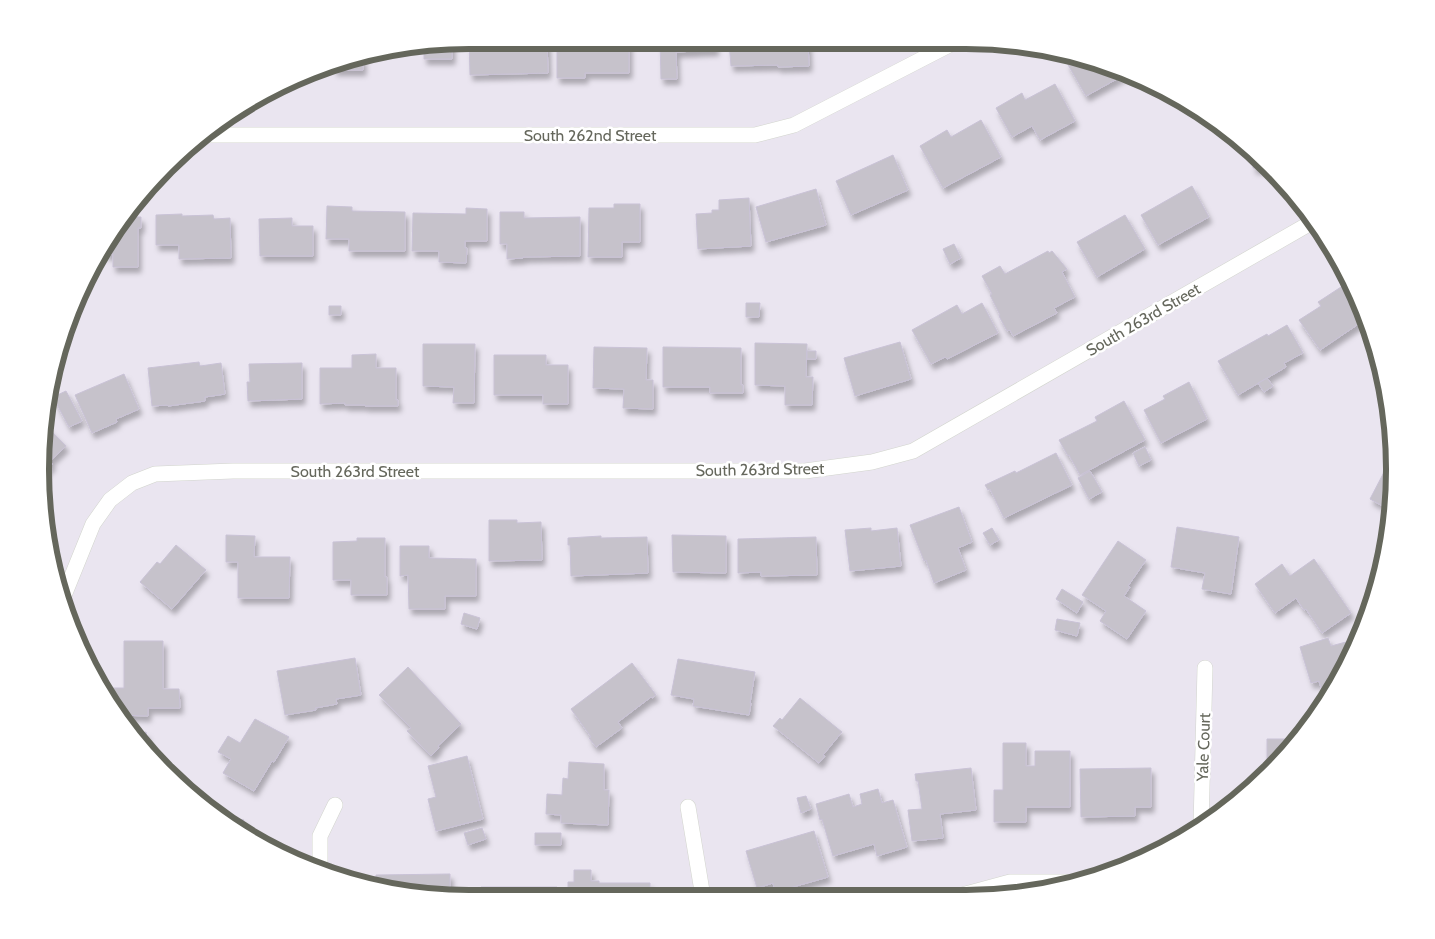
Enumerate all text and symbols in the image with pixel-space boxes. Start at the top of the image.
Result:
street label: South 262nd Street [524,126,657,145]
street label: South 263rd Street [1083,279,1204,360]
street label: South 263rd Street [695,459,825,480]
street label: South 263rd Street [291,462,420,481]
street label: Yale Court [1193,712,1214,783]

